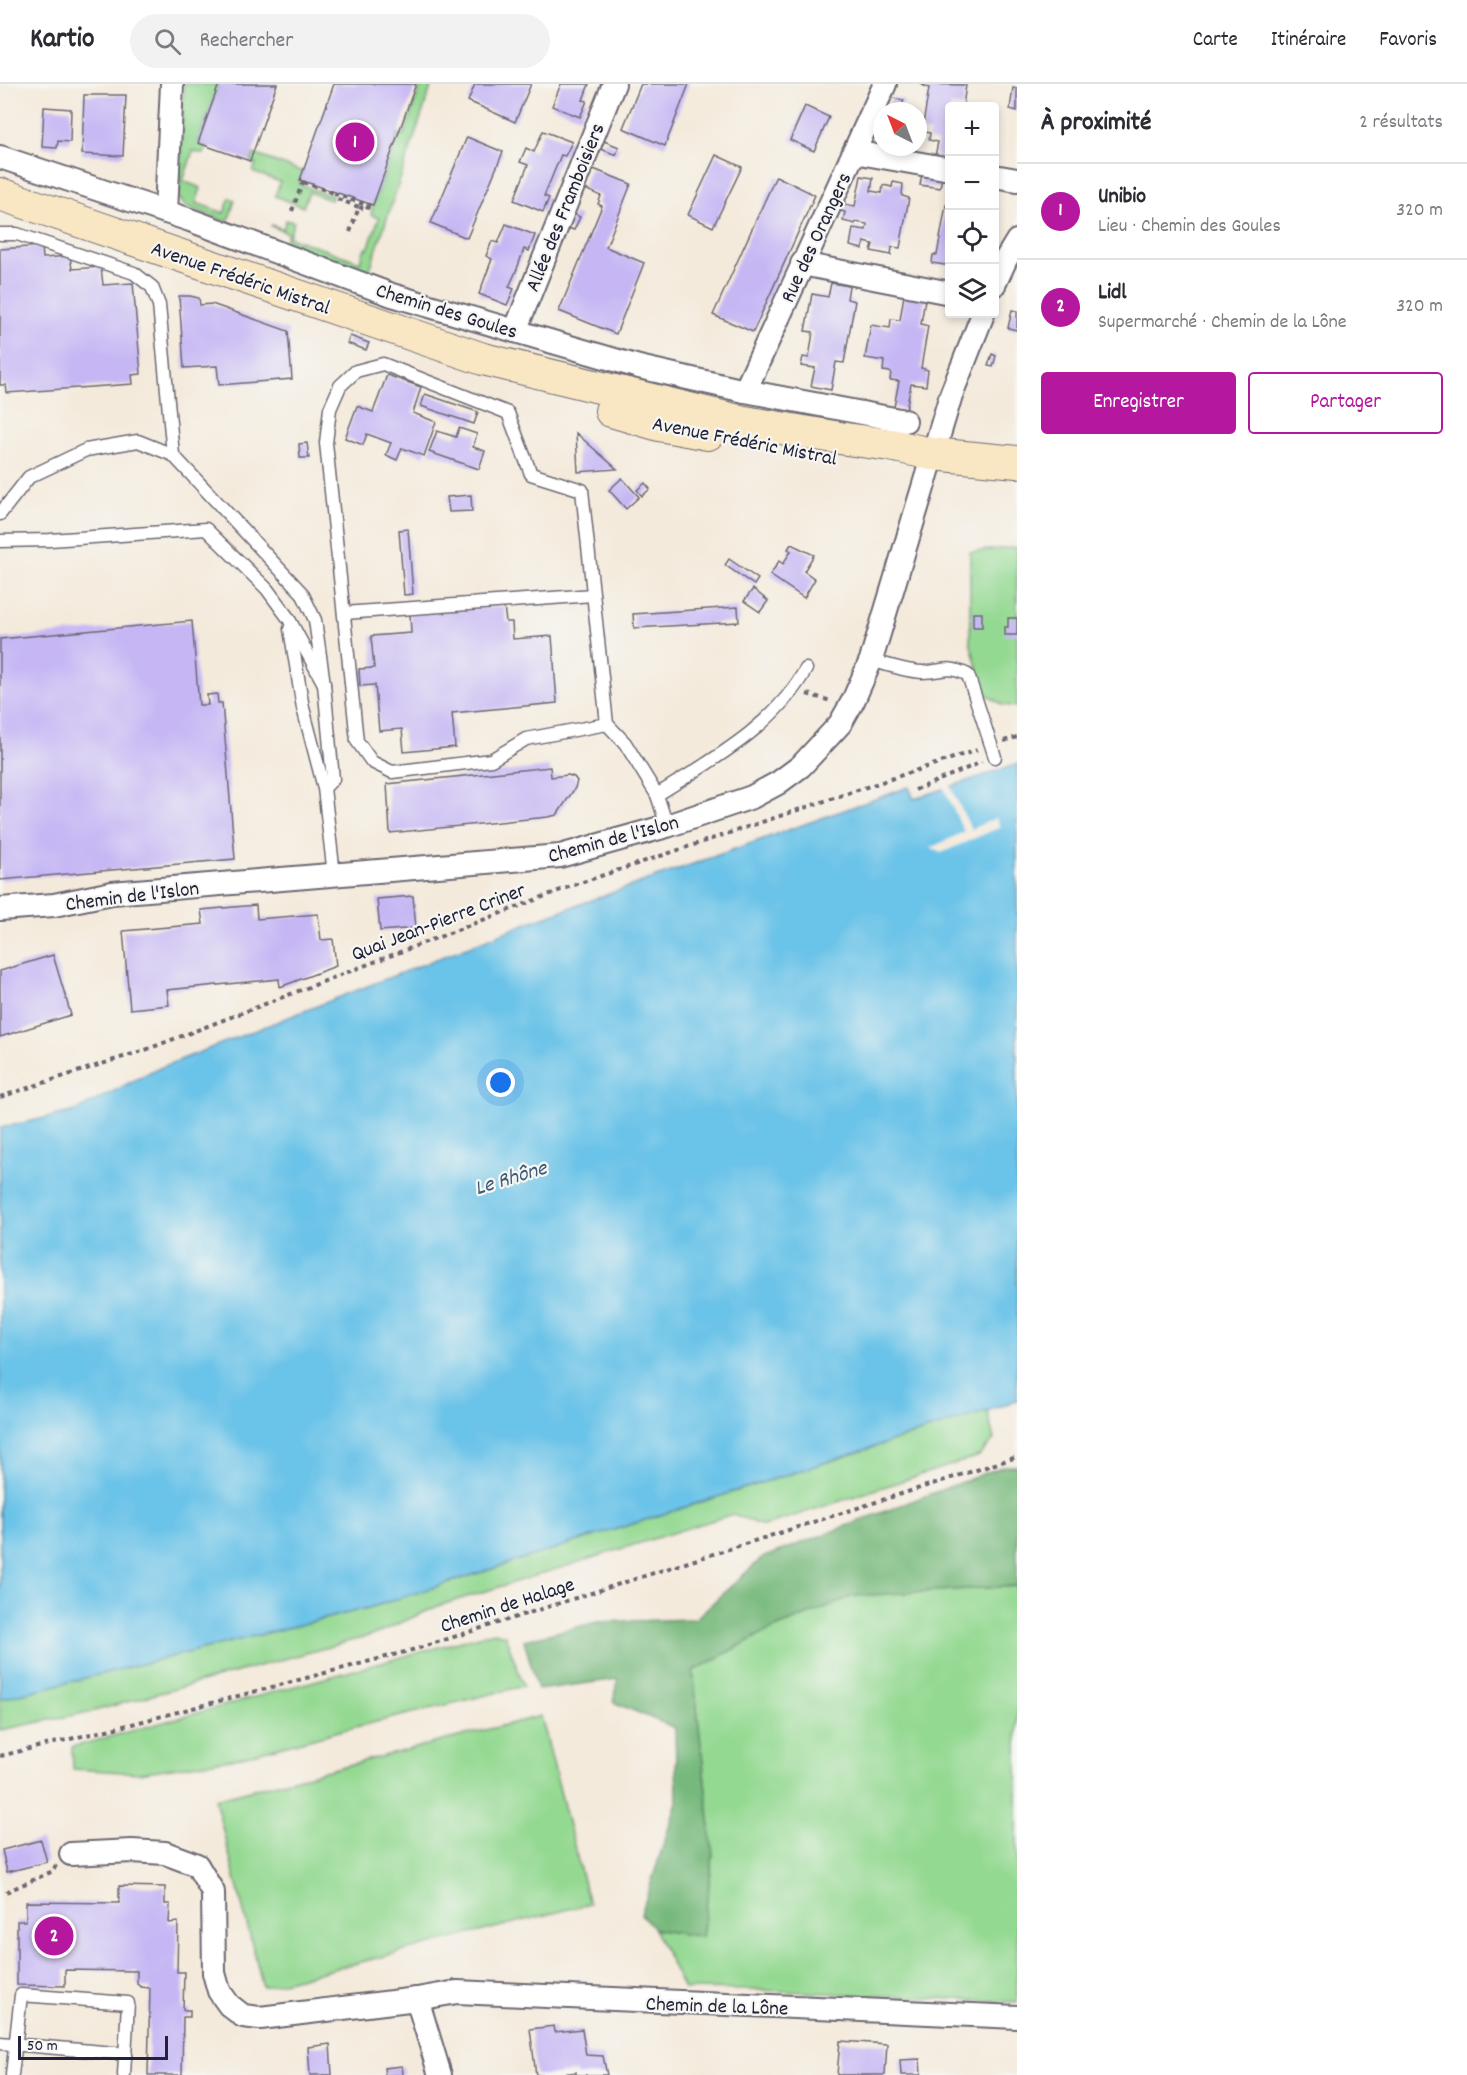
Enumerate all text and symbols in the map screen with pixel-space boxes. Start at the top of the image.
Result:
search box [130,14,550,68]
text: Kartio [30,21,94,61]
icon: search [151,25,184,58]
text: Rechercher [199,26,293,57]
text: Carte [1193,26,1238,56]
text: Itinéraire [1271,26,1346,56]
text: Favoris [1379,26,1437,56]
north arrow [873,102,927,156]
map controls [945,102,999,318]
button: + [945,102,999,156]
text: À proximité [1041,105,1151,142]
text: 2 résultats [1359,109,1443,137]
street label: Allée des Framboisiers [519,119,614,297]
pin: 1 [336,120,374,164]
button: − [945,156,999,210]
street label: Rue des Orangers [774,168,861,308]
text: Unibio [1098,182,1146,213]
text: 1 [1058,197,1063,225]
text: 320 m [1396,197,1443,225]
button: locate [945,210,999,264]
text: Lieu · Chemin des Goules [1098,213,1281,241]
street label: Avenue Frédéric Mistral [146,235,334,325]
button: layers [945,264,999,318]
street label: Chemin des Goules [372,277,521,349]
text: Lidl [1098,278,1127,309]
text: 2 [1056,293,1065,321]
text: 320 m [1396,293,1443,321]
text: Supermarché · Chemin de la Lône [1098,309,1347,337]
button: Enregistrer [1041,372,1236,434]
button: Partager [1248,372,1443,434]
street label: Avenue Frédéric Mistral [649,410,839,476]
street label: Chemin de l'Islon [545,809,683,873]
street label: Chemin de l'Islon [64,875,201,921]
street label: Quai Jean-Pierre Criner [348,877,531,971]
your location [486,1068,515,1097]
water label: Le Rhône [471,1153,552,1205]
street label: Chemin de Halage [437,1571,579,1643]
pin: 2 [34,1914,74,1958]
street label: Chemin de la Lône [645,1991,789,2025]
scale bar [18,2033,168,2060]
text: 50 m [27,2035,58,2058]

